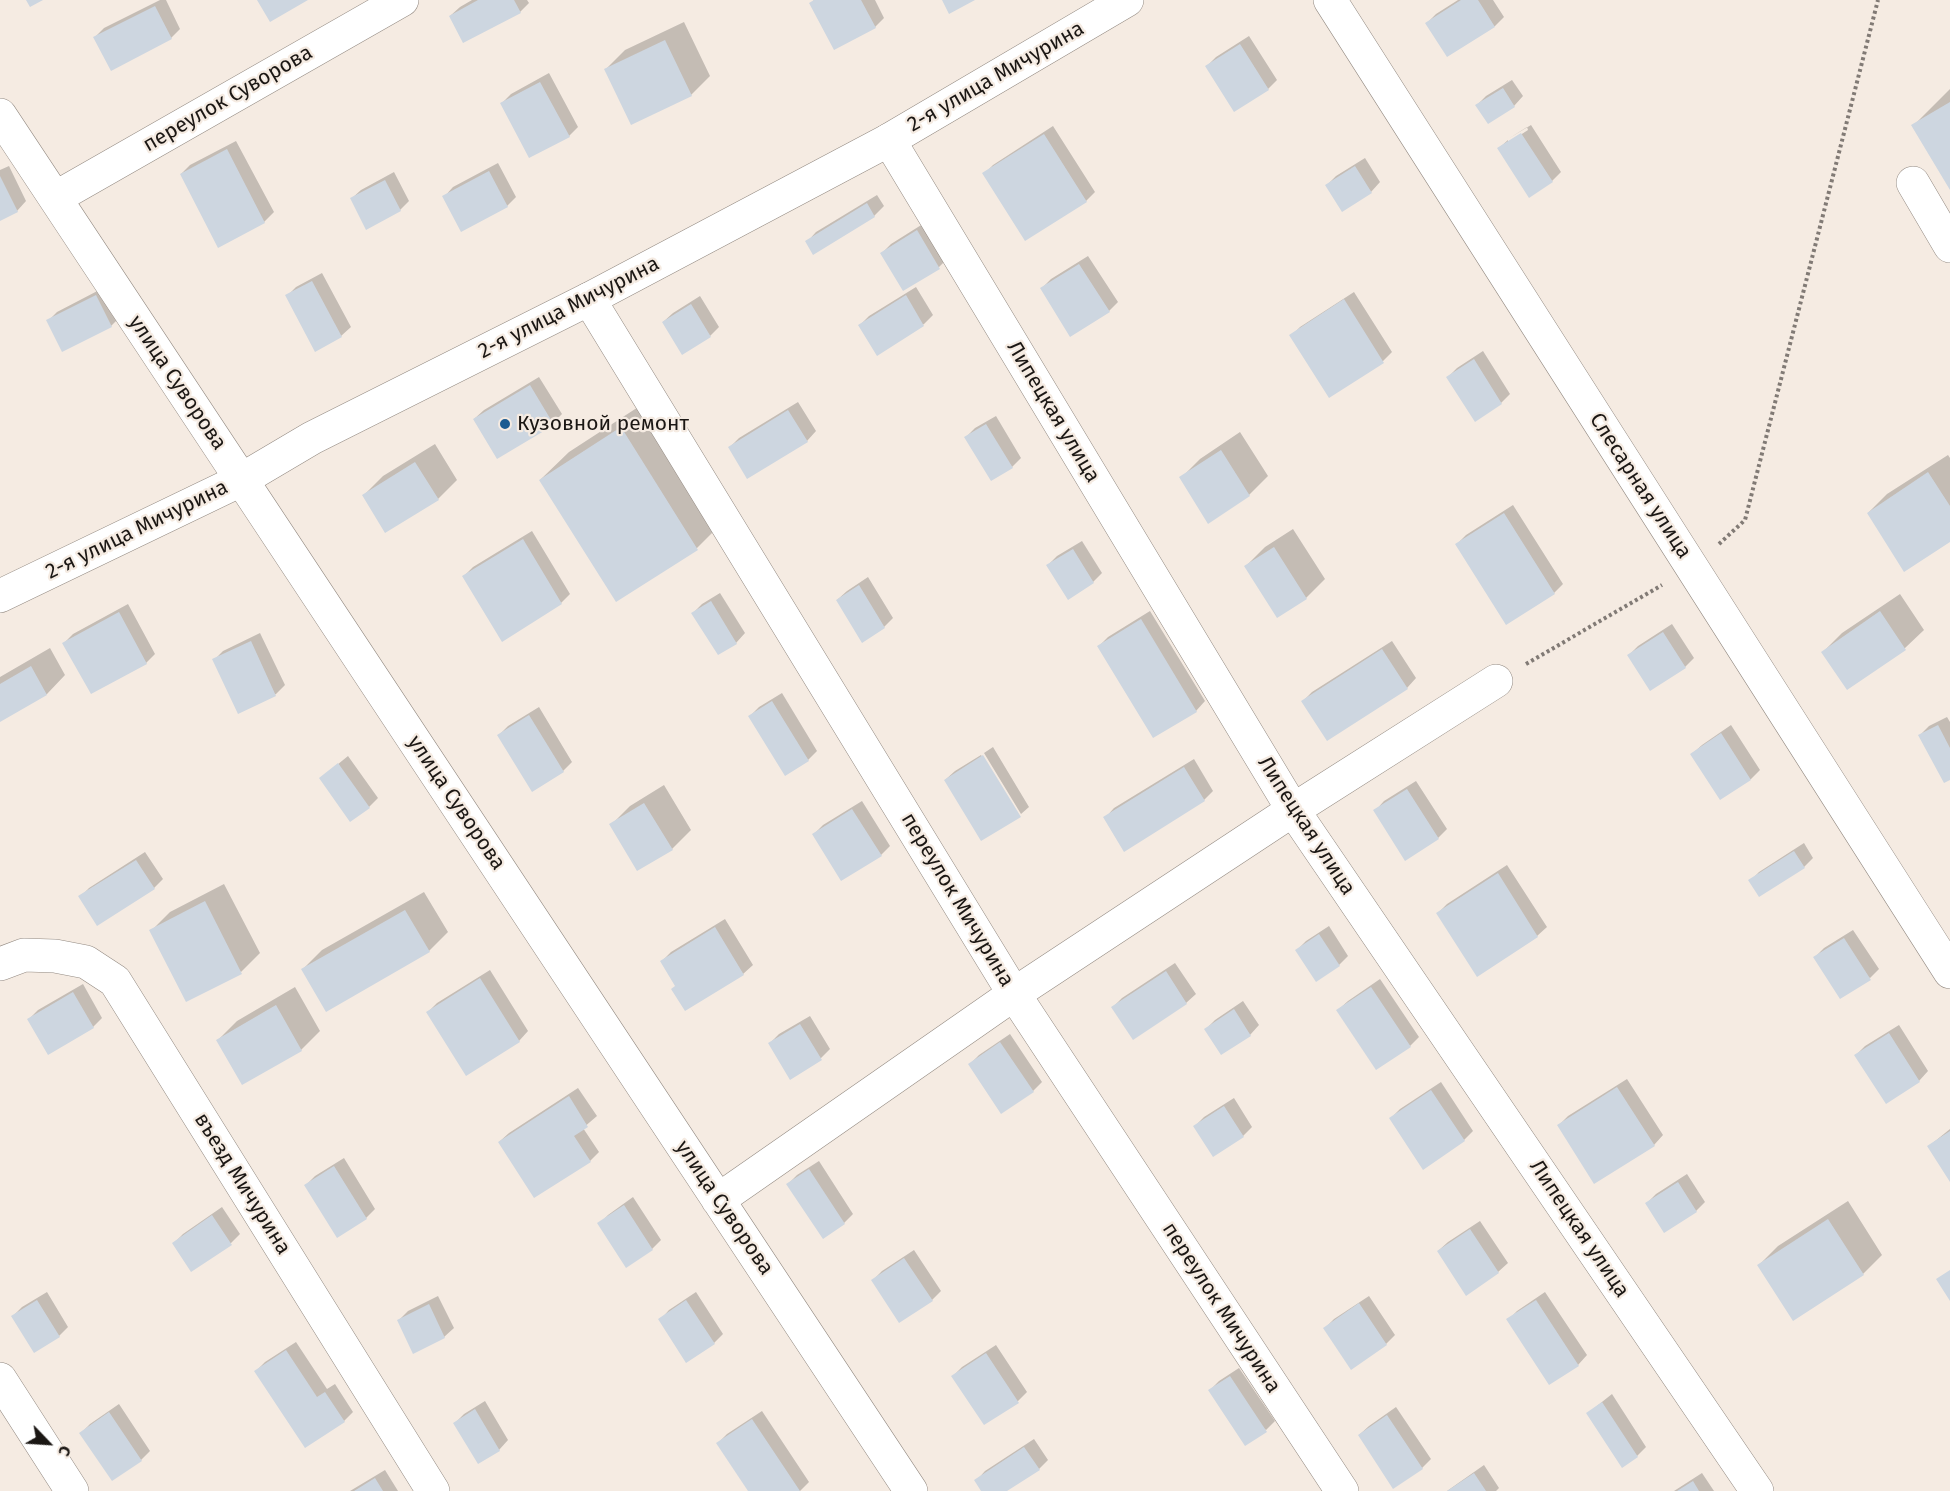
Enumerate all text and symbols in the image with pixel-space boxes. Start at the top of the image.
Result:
street label: 2-я улица Мичурина [903,16,1089,138]
street label: переулок Суворова [139,40,317,158]
street label: 2-я улица Мичурина [474,251,664,365]
street label: улица Суворова [123,311,231,455]
street label: Липецкая улица [1001,337,1105,487]
street label: Слесарная улица [1584,408,1696,564]
place label: Кузовной ремонт [517,411,689,437]
marker: Кузовной ремонт [498,417,512,431]
street label: 2-я улица Мичурина [42,475,232,585]
street label: улица Суворова [402,731,510,875]
street label: Липецкая улица [1252,752,1360,900]
street label: переулок Мичурина [895,808,1019,992]
street label: въезд Мичурина [188,1108,296,1260]
street label: улица Суворова [670,1136,778,1280]
street label: Липецкая улица [1524,1156,1634,1302]
street label: переулок Мичурина [1156,1218,1286,1398]
north arrow [18,1413,78,1473]
text: С [54,1443,75,1459]

